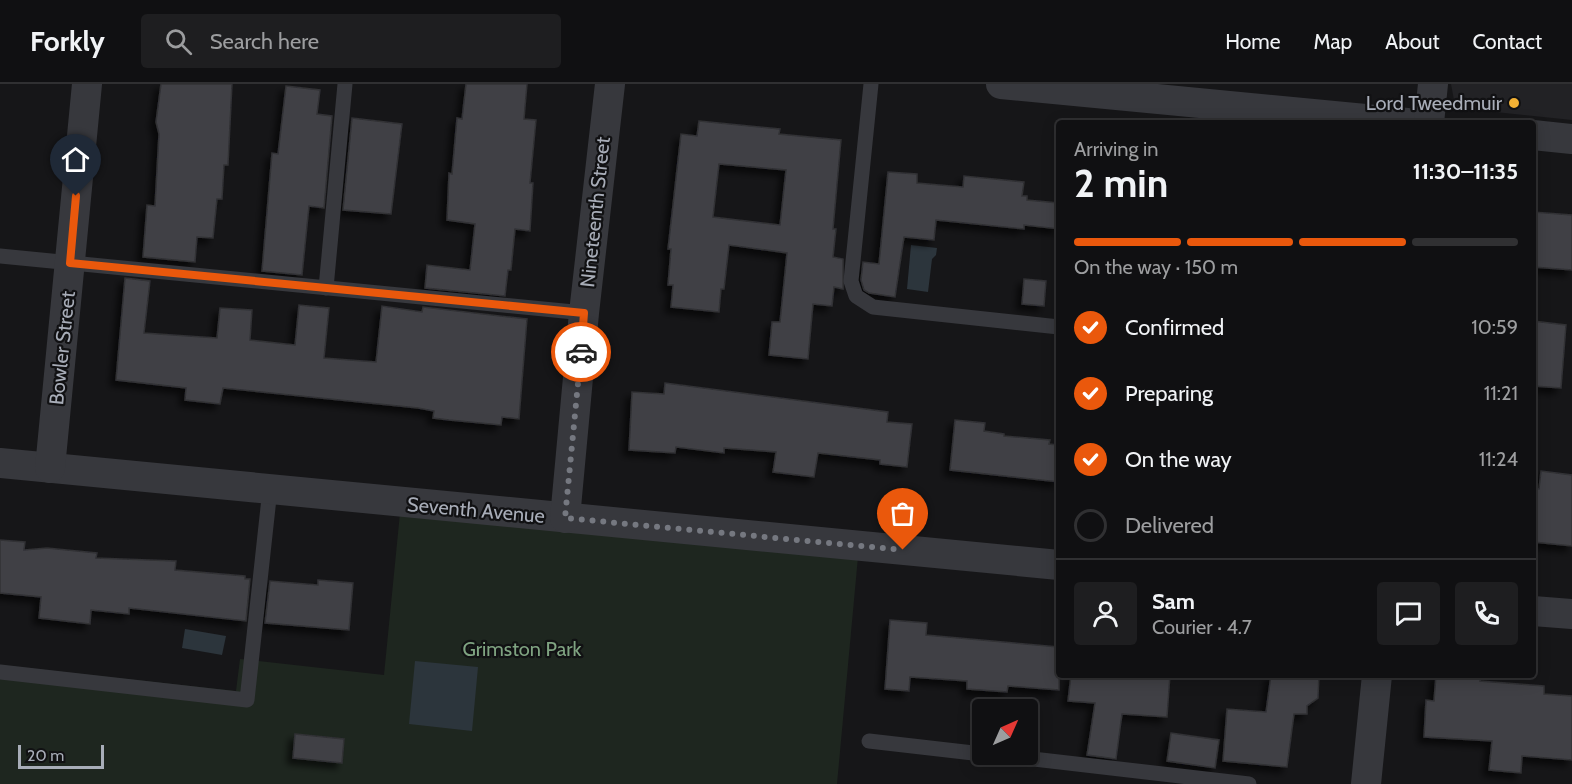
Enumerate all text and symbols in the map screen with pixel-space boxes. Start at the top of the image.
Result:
search box [141,14,561,68]
text: Forkly [30,24,105,58]
icon: search [162,25,195,58]
text: Search here [210,28,319,55]
text: Home [1225,29,1281,54]
text: Map [1314,29,1352,54]
text: About [1385,29,1439,54]
text: Contact [1472,29,1542,54]
place label: Lord Tweedmuir [1366,91,1503,115]
marker: Lord Tweedmuir [1507,96,1521,110]
pin [50,134,101,196]
street label: Nineteenth Street [575,135,615,288]
text: Arriving in [1074,137,1158,161]
icon: home [59,143,92,176]
text: 11:30–11:35 [1413,158,1518,185]
text: 2 min [1074,159,1168,207]
text: On the way · 150 m [1074,255,1238,279]
street label: Bowler Street [44,290,80,406]
icon: check [1074,311,1107,344]
text: Confirmed [1125,314,1224,341]
text: 10:59 [1471,315,1518,339]
courier [551,322,611,382]
icon: car [565,336,598,369]
icon: check [1074,377,1107,410]
text: Preparing [1125,380,1213,407]
text: 11:21 [1484,381,1518,405]
icon: check [1074,443,1107,476]
text: On the way [1125,446,1232,473]
text: 11:24 [1479,447,1518,471]
pin [877,488,928,550]
street label: Seventh Avenue [406,492,546,528]
icon: bag [886,497,919,530]
text: Delivered [1125,512,1214,539]
button: person [1074,582,1137,645]
button: chat [1377,582,1440,645]
button: phone [1455,582,1518,645]
text: Sam [1152,588,1195,615]
text: Courier · 4.7 [1152,615,1252,639]
park label: Grimston Park [462,637,582,661]
north arrow [972,699,1038,765]
map controls [972,699,1038,765]
scale bar [18,742,104,770]
text: 20 m [27,746,64,765]

